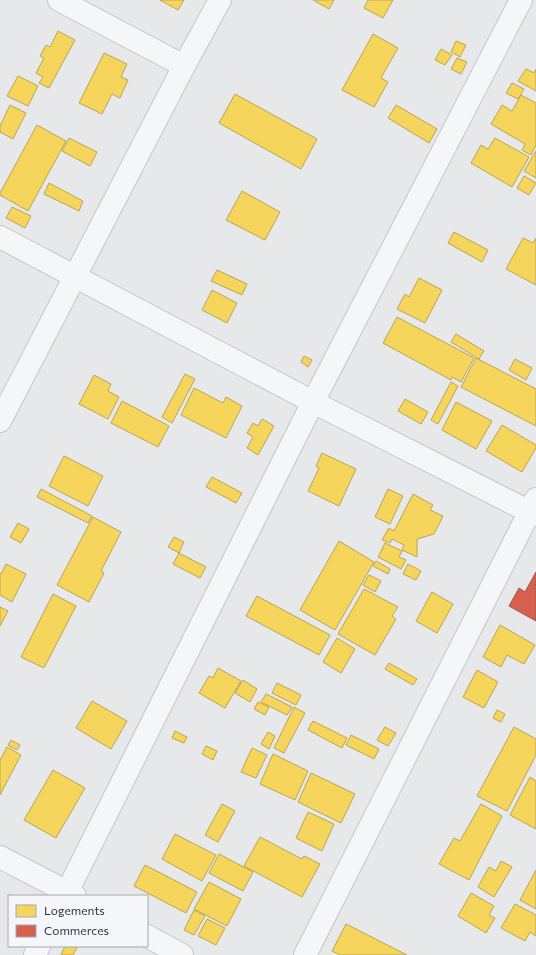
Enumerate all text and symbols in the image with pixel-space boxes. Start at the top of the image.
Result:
legend [8,895,148,947]
text: Logements [44,903,105,917]
text: Commerces [44,923,109,937]

